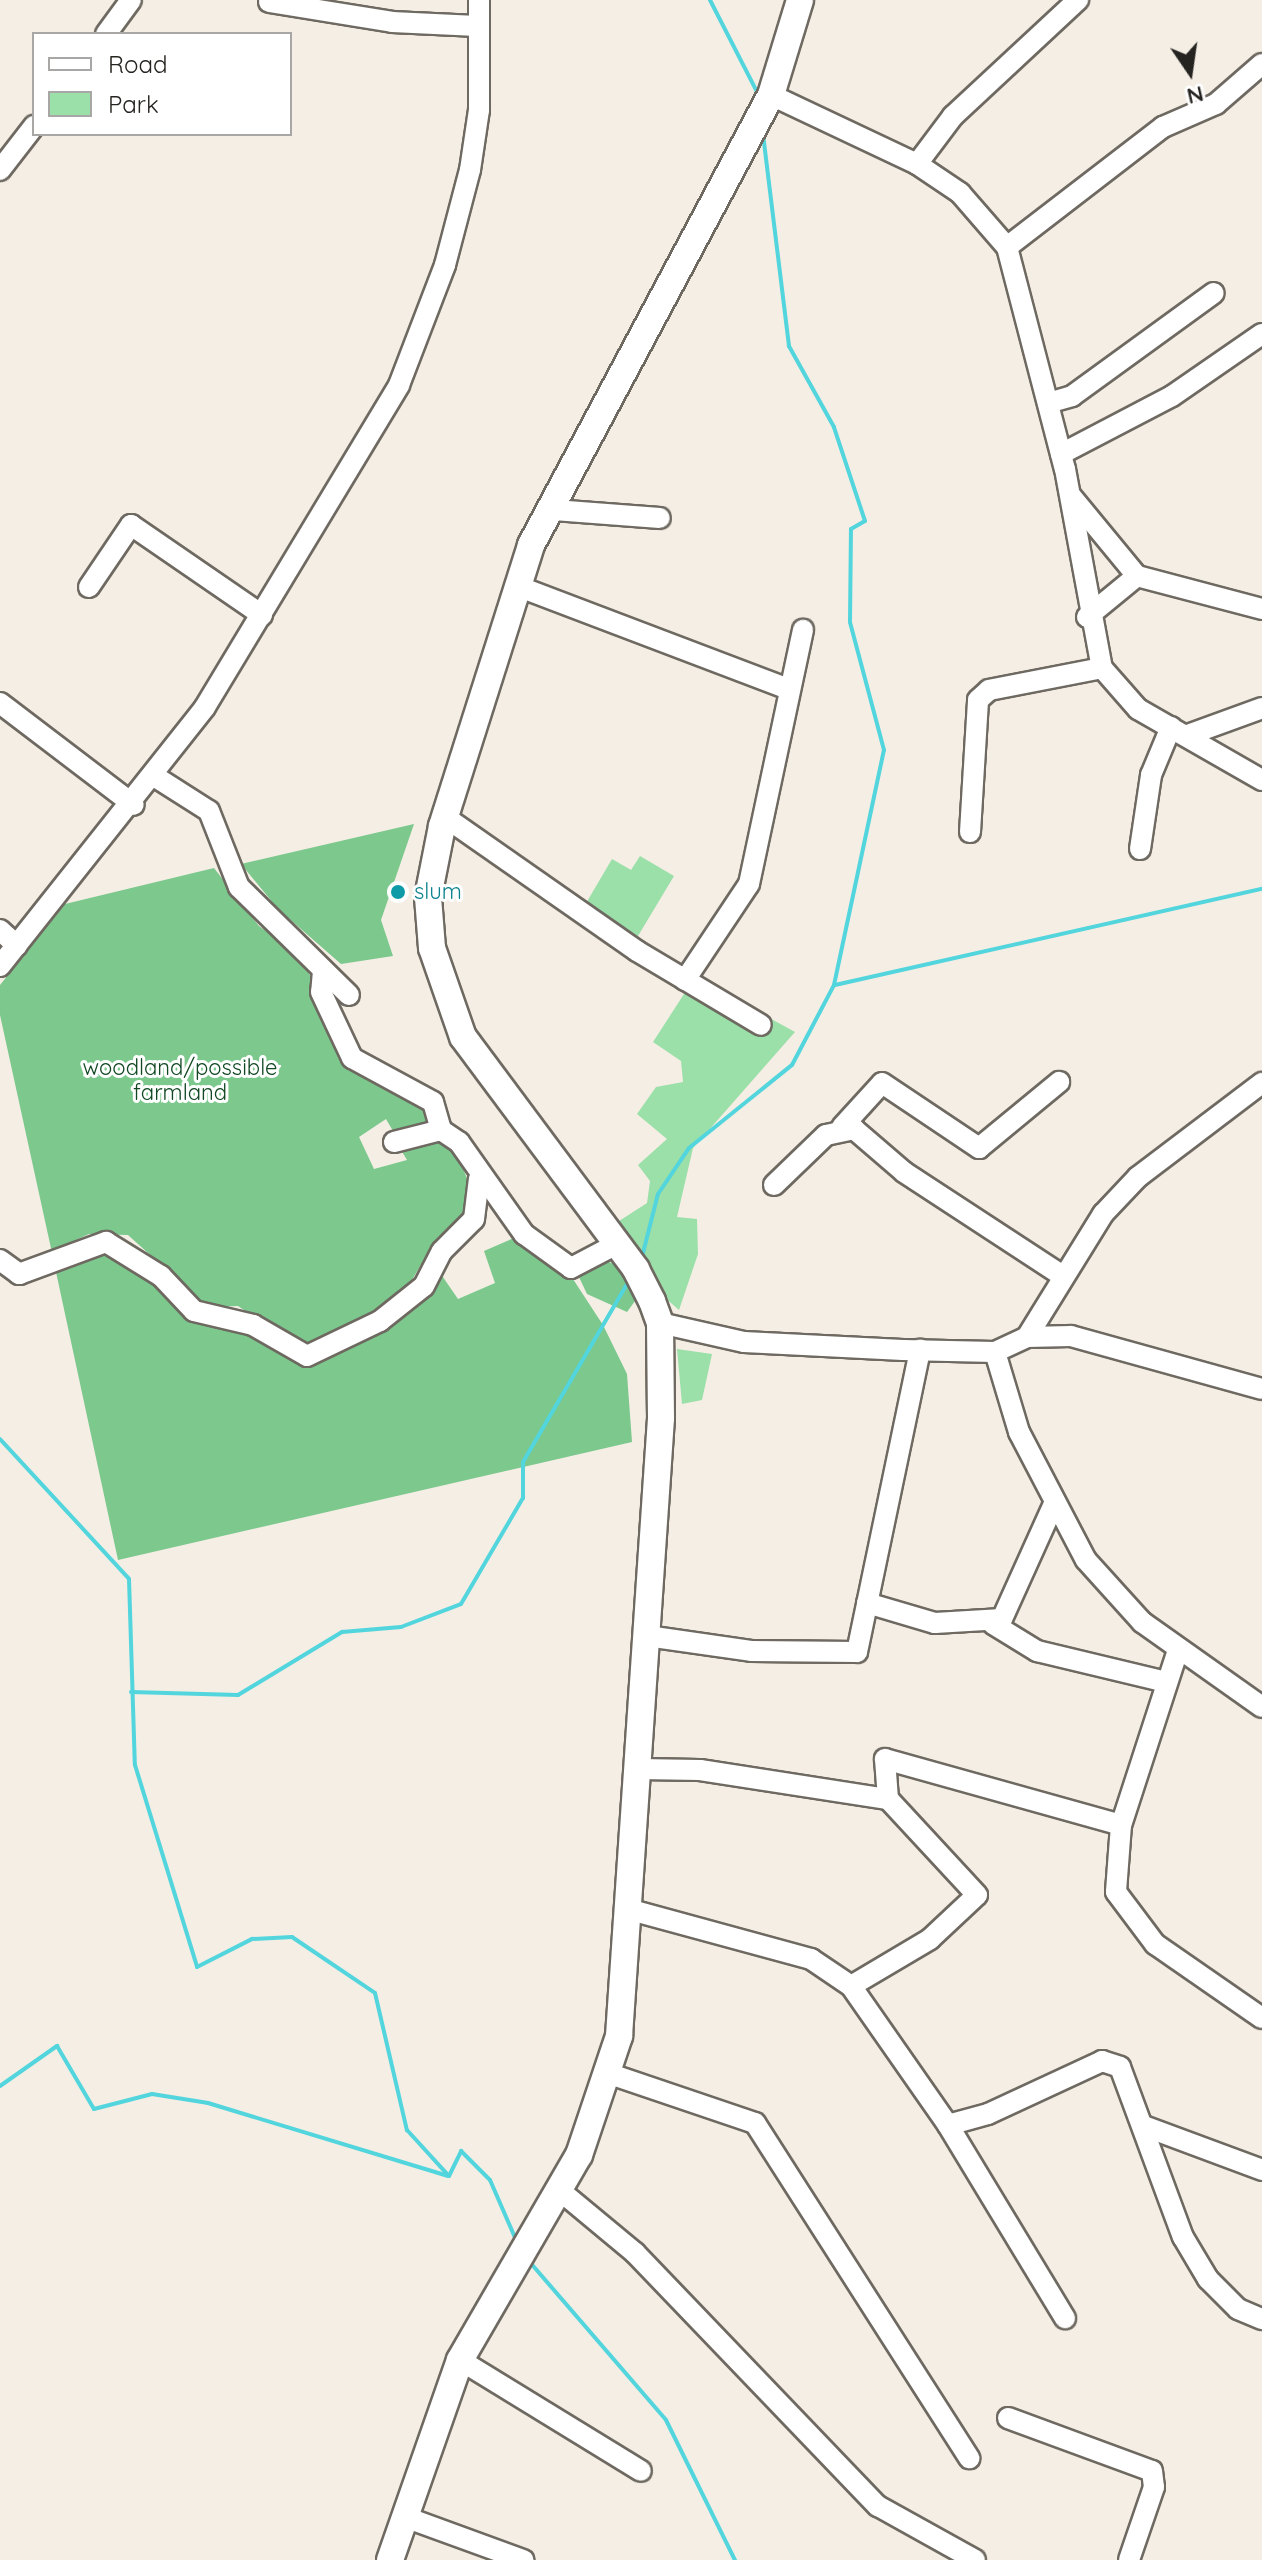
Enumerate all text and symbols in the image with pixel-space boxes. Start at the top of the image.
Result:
legend [32,32,292,136]
north arrow [1150,32,1230,112]
text: Road [108,49,168,79]
text: N [1184,80,1206,111]
text: Park [108,89,159,119]
place label: slum [414,879,462,905]
marker: slum [389,883,407,901]
park label: woodland/possible farmland [83,1054,277,1106]

